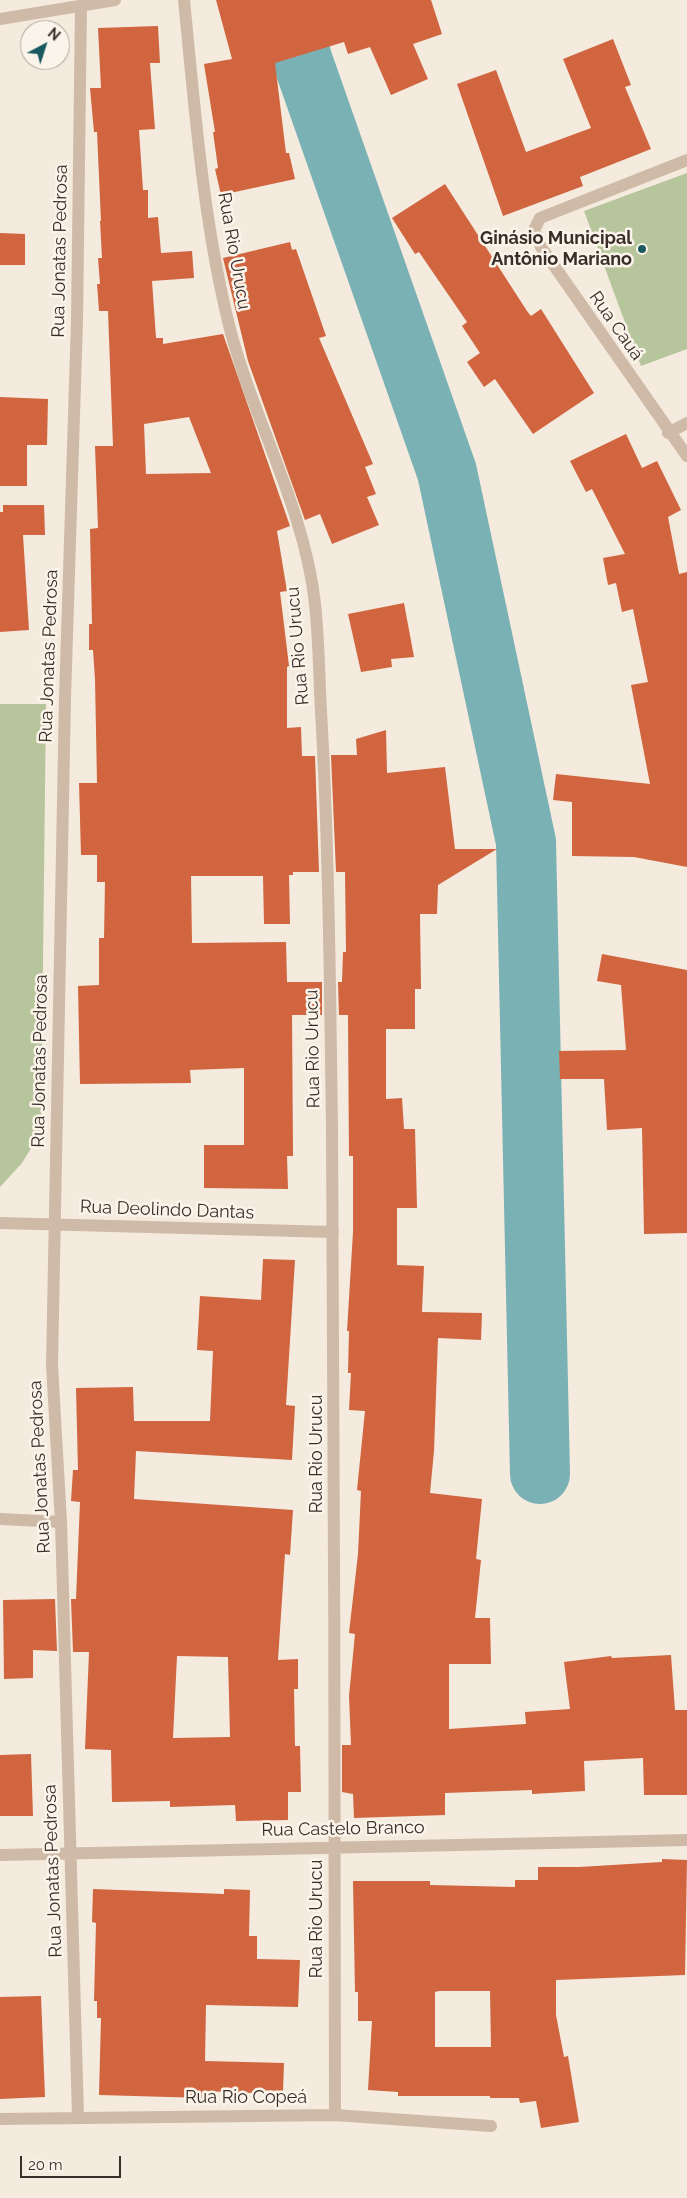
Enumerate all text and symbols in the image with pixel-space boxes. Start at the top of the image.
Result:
north arrow [20,20,70,70]
text: N [45,25,63,44]
street label: Rua Jonatas Pedrosa [48,164,72,338]
street label: Rua Rio Urucu [213,191,255,311]
place label: Ginásio Municipal Antônio Mariano [480,228,632,270]
marker: Ginásio Municipal Antônio Mariano [636,243,648,255]
street label: Rua Cauá [584,287,648,365]
street label: Rua Jonatas Pedrosa [35,569,63,743]
street label: Rua Rio Urucu [282,586,314,706]
street label: Rua Jonatas Pedrosa [28,974,52,1148]
street label: Rua Rio Urucu [301,989,325,1109]
street label: Rua Deolindo Dantas [80,1196,254,1224]
street label: Rua Jonatas Pedrosa [25,1380,55,1554]
street label: Rua Rio Urucu [306,1395,328,1513]
street label: Rua Jonatas Pedrosa [39,1784,67,1958]
street label: Rua Castelo Branco [261,1817,425,1841]
street label: Rua Rio Urucu [306,1860,328,1978]
street label: Rua Rio Copeá [185,2087,307,2109]
scale bar [22,2146,124,2178]
text: 20 m [28,2156,63,2174]

